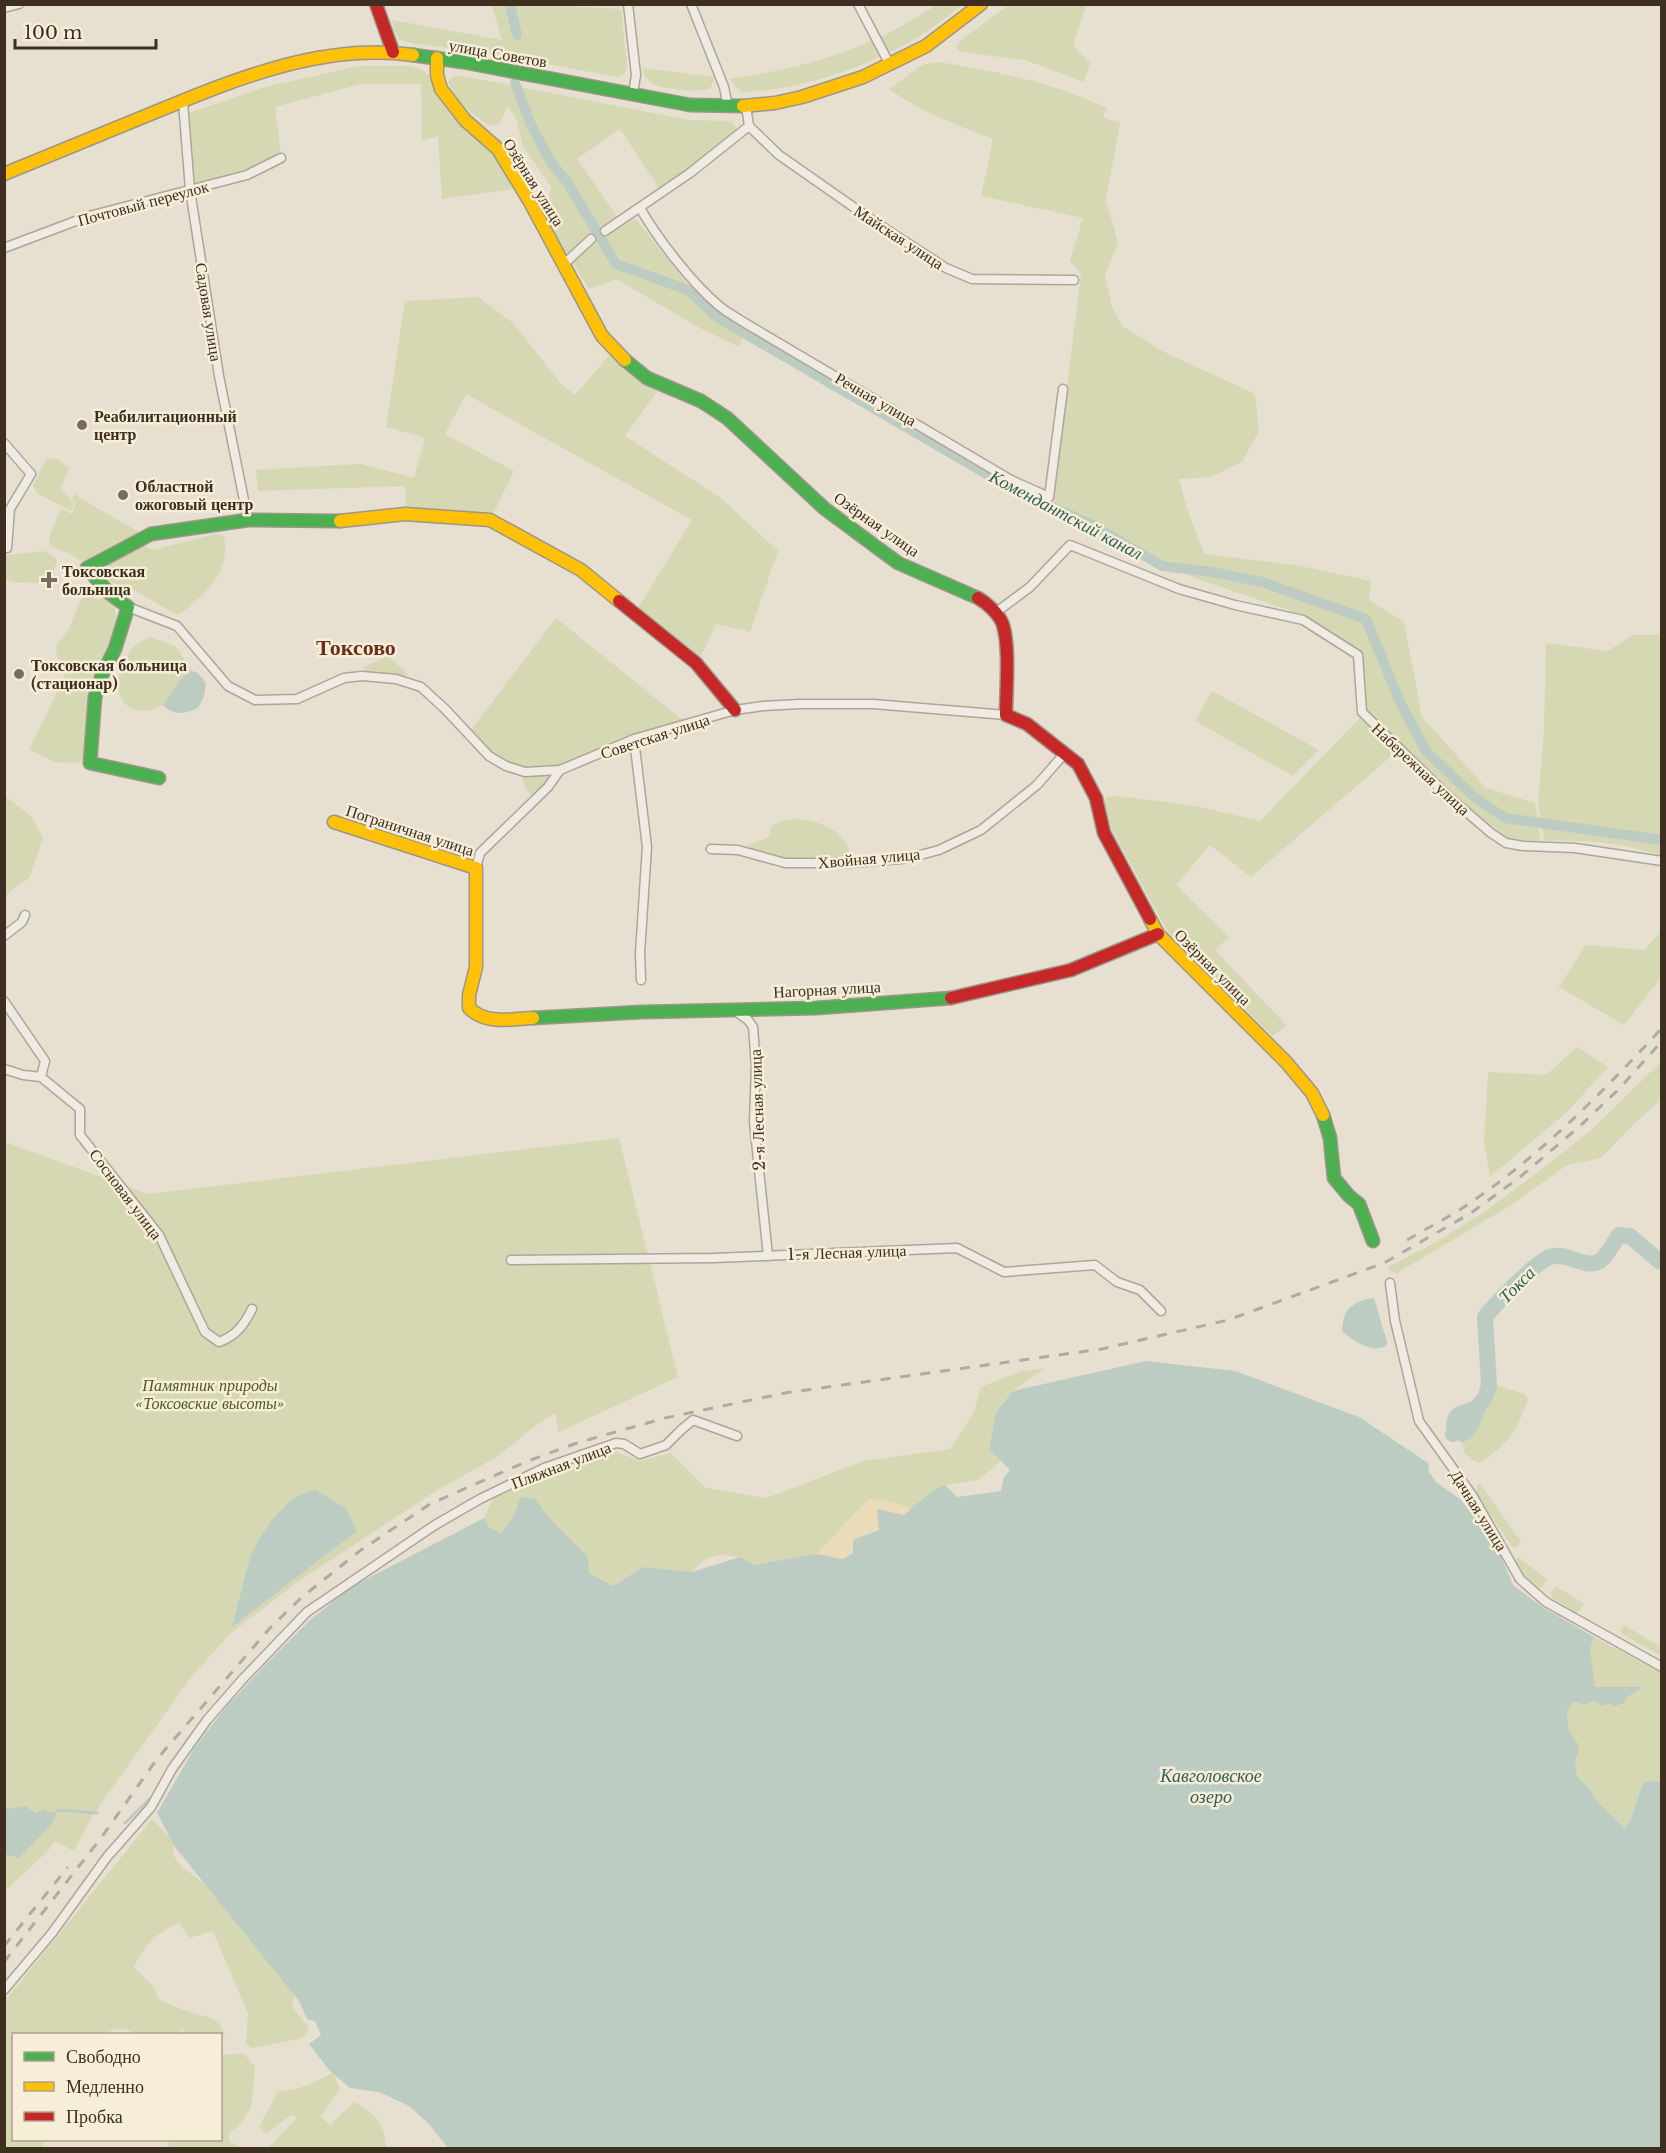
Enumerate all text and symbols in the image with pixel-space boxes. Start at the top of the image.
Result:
scale bar [15,12,156,50]
text: 100 m [24,22,82,44]
street label: улица Советов [447,34,549,72]
street label: Озёрная улица [499,134,569,230]
street label: Почтовый переулок [75,176,211,230]
street label: Майская улица [850,201,948,273]
street label: Садовая улица [191,261,227,363]
street label: Речная улица [832,368,920,430]
place label: Реабилитационный центр [94,406,237,444]
marker: Реабилитационный центр [75,418,89,432]
water label: Комендантский канал [985,465,1146,565]
place label: Областной ожоговый центр [135,476,253,514]
street label: Озёрная улица [830,487,924,561]
marker: Областной ожоговый центр [116,488,130,502]
place label: Токсовская больница [62,561,145,599]
marker: Токсовская больница [40,571,58,589]
district label: Токсово [316,634,396,661]
place label: Токсовская больница (стационар) [31,655,187,693]
marker: Токсовская больница (стационар) [12,667,26,681]
street label: Советская улица [598,709,712,763]
street label: Набережная улица [1368,718,1474,820]
street label: Пограничная улица [343,800,477,860]
street label: Хвойная улица [817,844,921,872]
street label: Озёрная улица [1171,925,1255,1009]
street label: Нагорная улица [773,976,881,1002]
street label: 2-я Лесная улица [745,1049,769,1171]
street label: Сосновая улица [85,1145,167,1243]
street label: 1-я Лесная улица [787,1240,907,1264]
water label: Токса [1494,1262,1540,1308]
park label: Памятник природы «Токсовские высоты» [136,1375,284,1413]
street label: Пляжная улица [508,1437,614,1493]
street label: Дачная улица [1446,1465,1512,1555]
water label: Кавголовское озеро [1159,1765,1262,1808]
legend [12,2033,222,2141]
text: Свободно [66,2046,141,2068]
text: Медленно [66,2076,144,2098]
text: Пробка [66,2106,123,2128]

